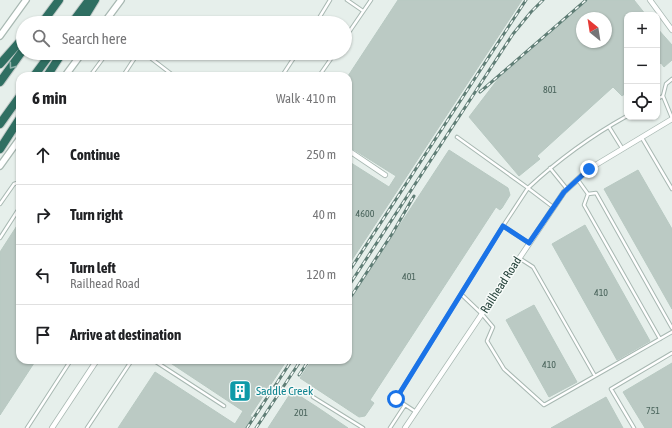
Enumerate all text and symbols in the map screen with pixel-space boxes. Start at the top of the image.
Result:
north arrow [576,12,612,48]
map controls [624,12,660,120]
button: + [624,12,660,48]
search box [16,16,352,60]
icon: search [30,27,52,49]
text: Search here [62,30,127,47]
button: − [624,48,660,84]
one-way arrow [9,62,16,69]
house number: 801 [543,84,557,95]
button: locate [624,84,660,120]
text: 6 min [32,88,67,108]
text: Walk · 410 m [276,91,336,106]
icon: ahead [32,144,54,166]
text: Continue [70,146,120,163]
text: 250 m [307,147,336,162]
route end [580,160,598,178]
icon: right [32,204,54,226]
text: Turn right [70,206,123,223]
text: 40 m [313,207,336,222]
house number: 4600 [356,208,375,219]
street label: Railhead Road [478,254,524,316]
text: Turn left [70,259,116,276]
icon: left [32,264,54,286]
text: 120 m [307,267,336,282]
house number: 401 [402,271,416,282]
text: Railhead Road [70,276,140,291]
house number: 410 [594,287,608,298]
icon: arrive [32,324,54,346]
text: Arrive at destination [70,326,181,343]
house number: 410 [542,359,556,370]
building icon: Saddle Creek [227,378,253,404]
place label: Saddle Creek [256,384,314,398]
route start [387,390,405,408]
house number: 751 [646,405,660,416]
house number: 201 [294,407,308,418]

